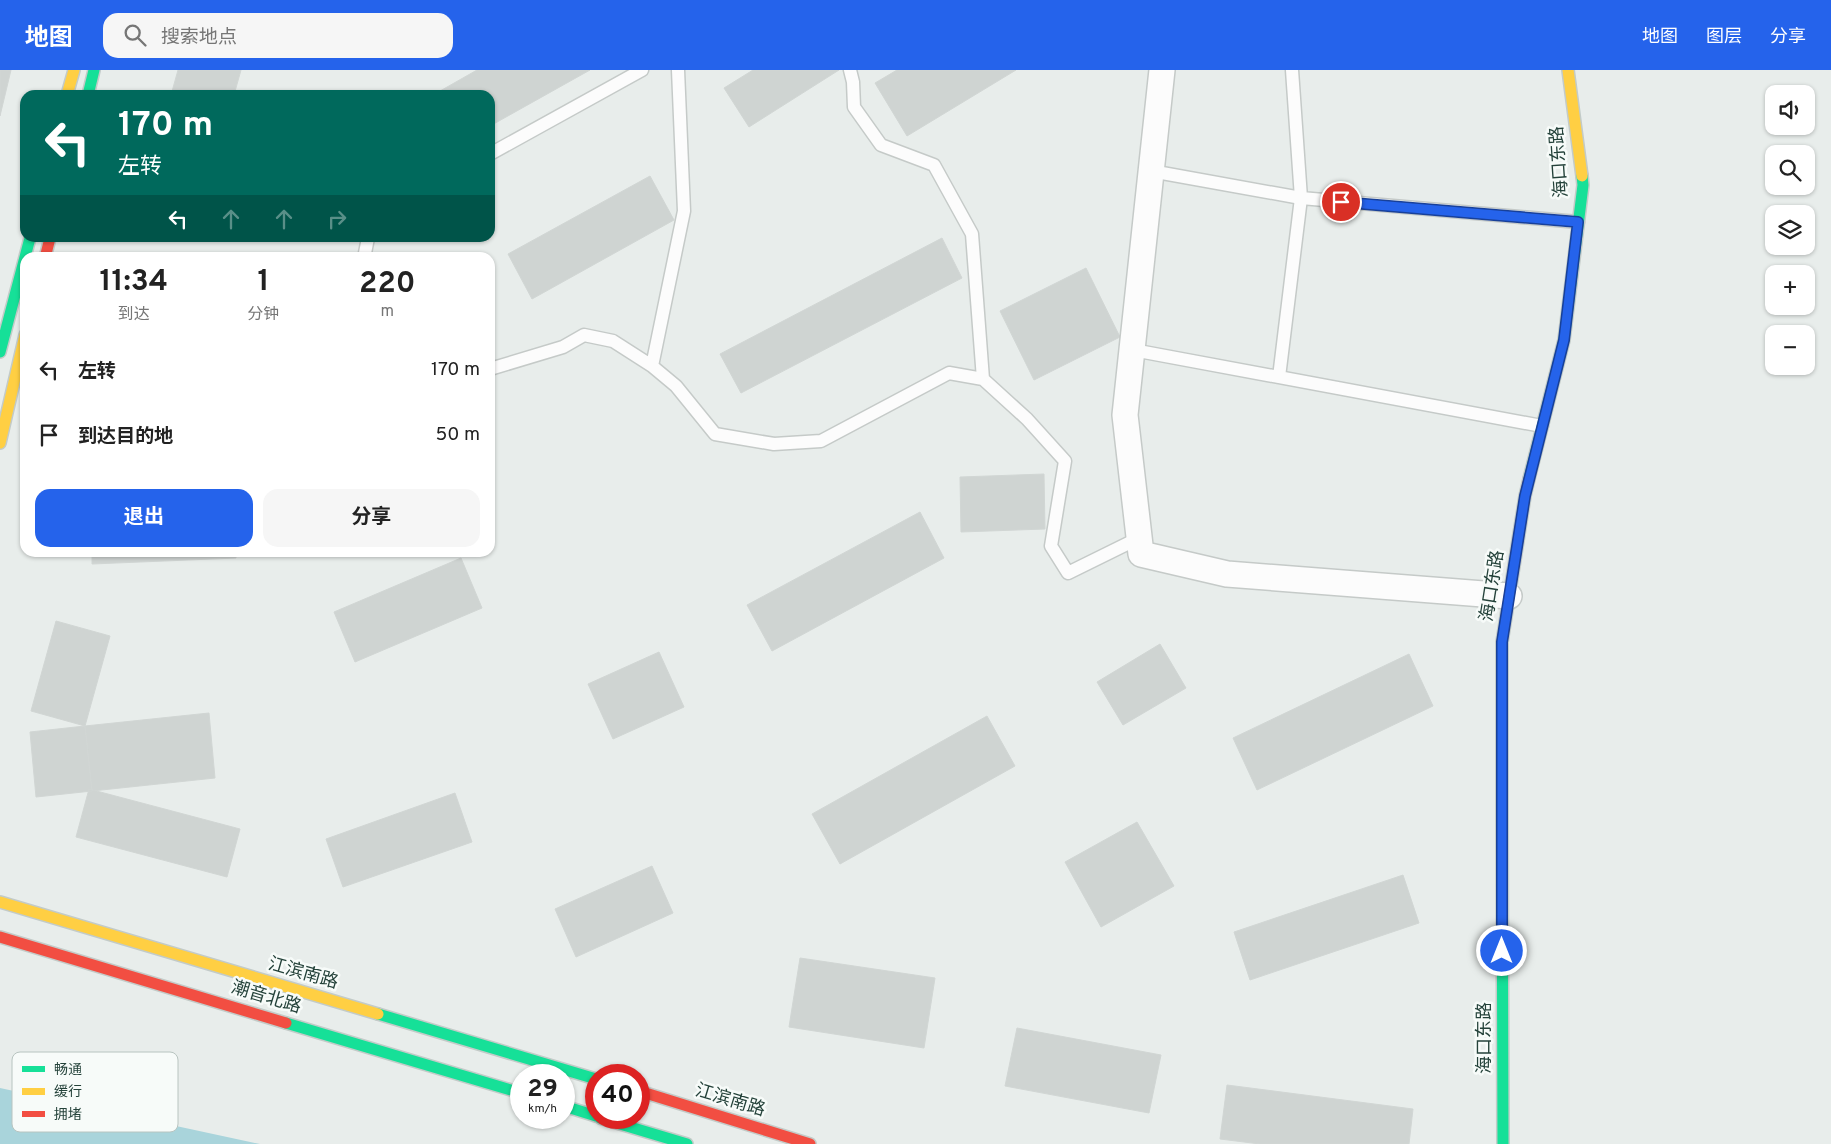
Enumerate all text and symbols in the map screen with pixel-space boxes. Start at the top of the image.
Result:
search box [103,13,453,58]
icon: search [121,21,149,49]
text: 地图 [25,24,73,54]
text: 搜索地点 [161,26,237,50]
text: 地图 [1642,26,1678,49]
text: 图层 [1706,26,1742,49]
text: 分享 [1770,26,1806,49]
map controls [1765,85,1815,375]
button: sound [1765,85,1815,135]
text: 170 m [118,104,213,148]
icon: left [35,110,100,175]
street label: 海口东路 [1546,125,1574,199]
button: search [1765,145,1815,195]
text: 左转 [118,154,162,181]
pin [1320,181,1362,223]
icon: arrive [1327,188,1355,216]
icon: left [164,205,192,233]
icon: ahead [217,205,245,233]
icon: ahead [270,205,298,233]
icon: right [323,205,351,233]
button: layers [1765,205,1815,255]
text: 11:34 [100,264,168,301]
text: 1 [258,264,270,301]
button: + [1765,265,1815,315]
text: 220 [359,266,416,303]
text: m [381,302,394,322]
text: 到达 [118,305,150,325]
text: 分钟 [248,305,280,325]
button: − [1765,325,1815,375]
icon: left [35,356,63,384]
text: 170 m [431,358,480,382]
text: 左转 [78,360,116,384]
icon: arrive [35,421,63,449]
text: 50 m [435,423,480,447]
text: 到达目的地 [78,425,173,449]
button: 退出 [35,489,253,547]
button: 分享 [263,489,480,547]
street label: 海口东路 [1476,549,1510,623]
position arrow [1475,924,1527,976]
street label: 江滨南路 [265,953,341,995]
street label: 潮音北路 [228,976,304,1020]
street label: 海口东路 [1474,1002,1497,1074]
legend [12,1052,178,1132]
text: 畅通 [54,1062,82,1079]
speed limit sign: 40 [585,1064,650,1129]
text: 29 [527,1074,558,1106]
street label: 江滨南路 [692,1079,768,1123]
text: 缓行 [54,1084,82,1101]
text: km/h [528,1101,557,1117]
text: 拥堵 [54,1107,82,1124]

